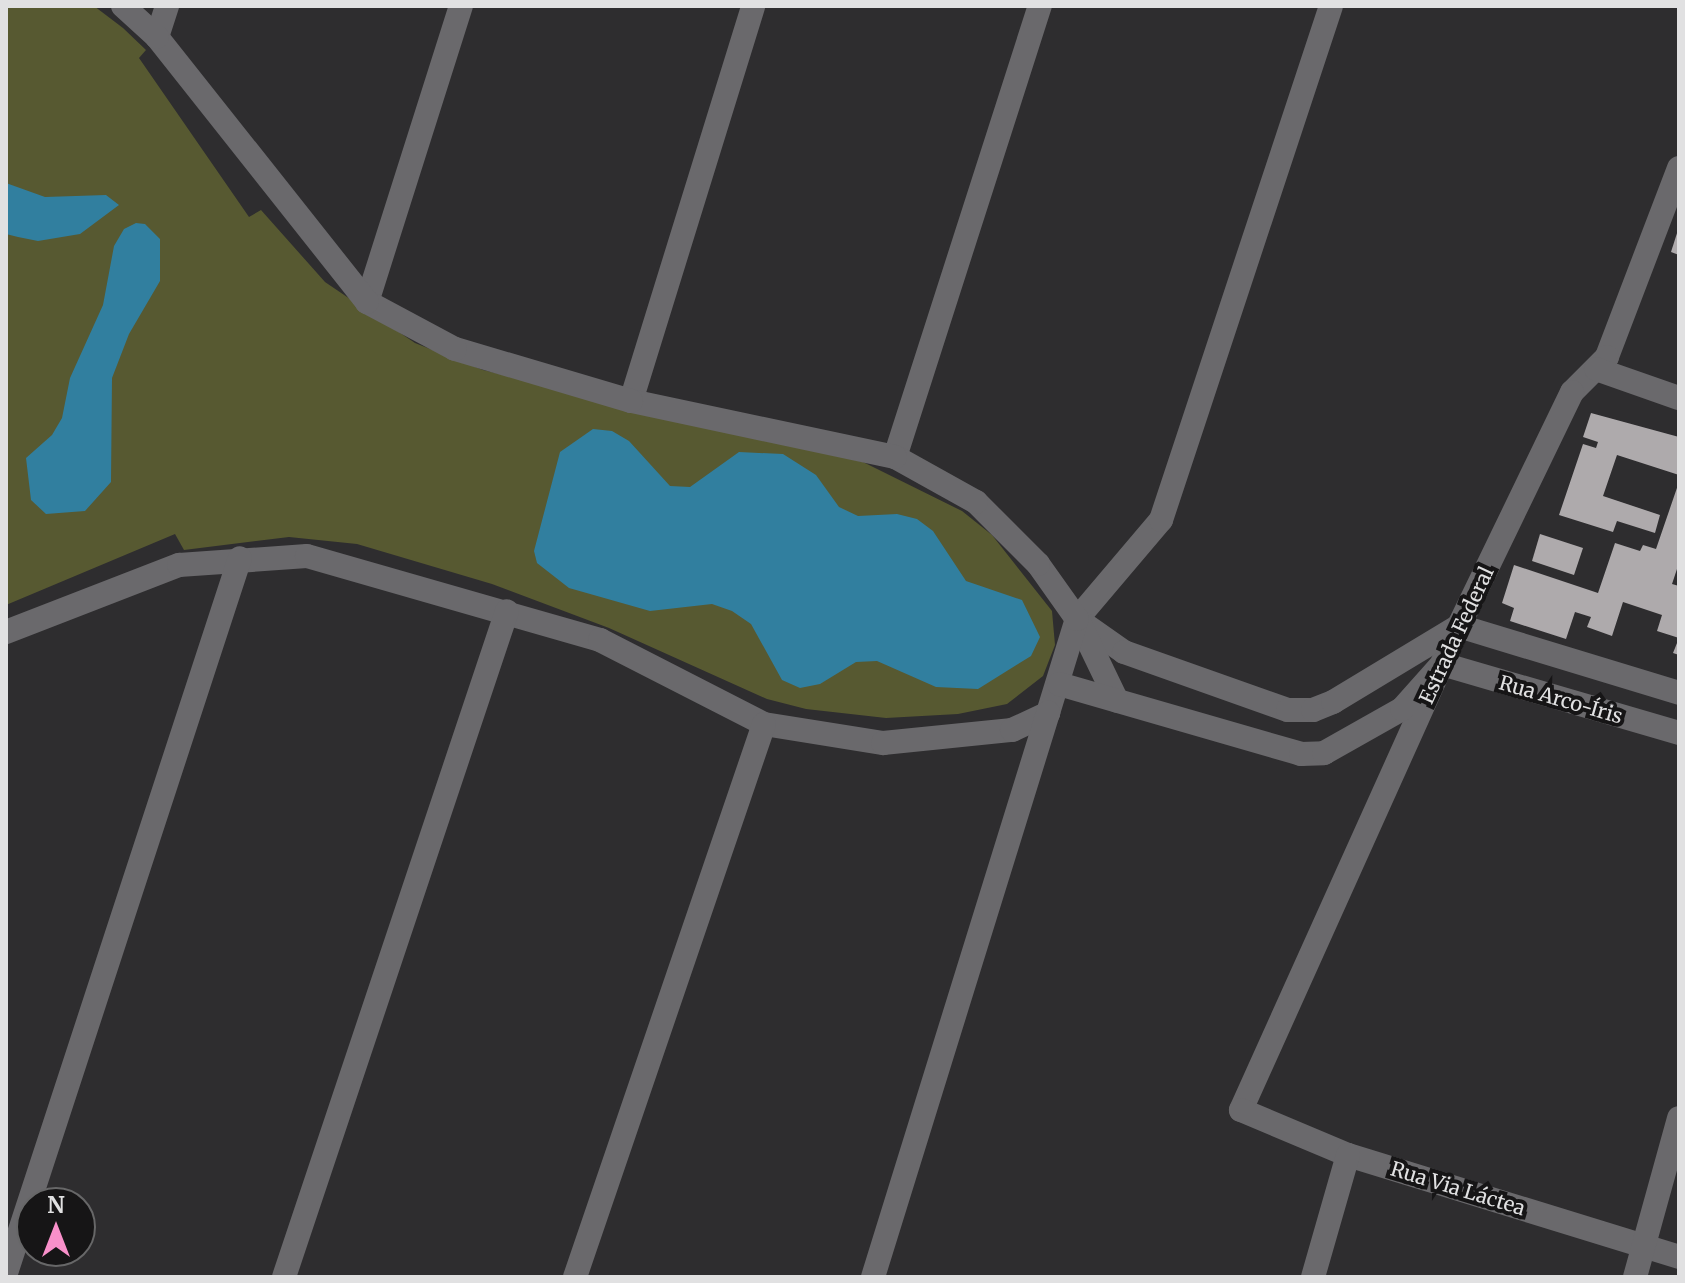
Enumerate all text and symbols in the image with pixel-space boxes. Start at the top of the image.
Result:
street label: Estrada Federal [1414,563,1498,707]
street label: Rua Arco-Íris [1496,670,1626,728]
street label: Rua Via Láctea [1388,1156,1528,1220]
north arrow [16,1187,96,1267]
text: N [47,1191,65,1219]

